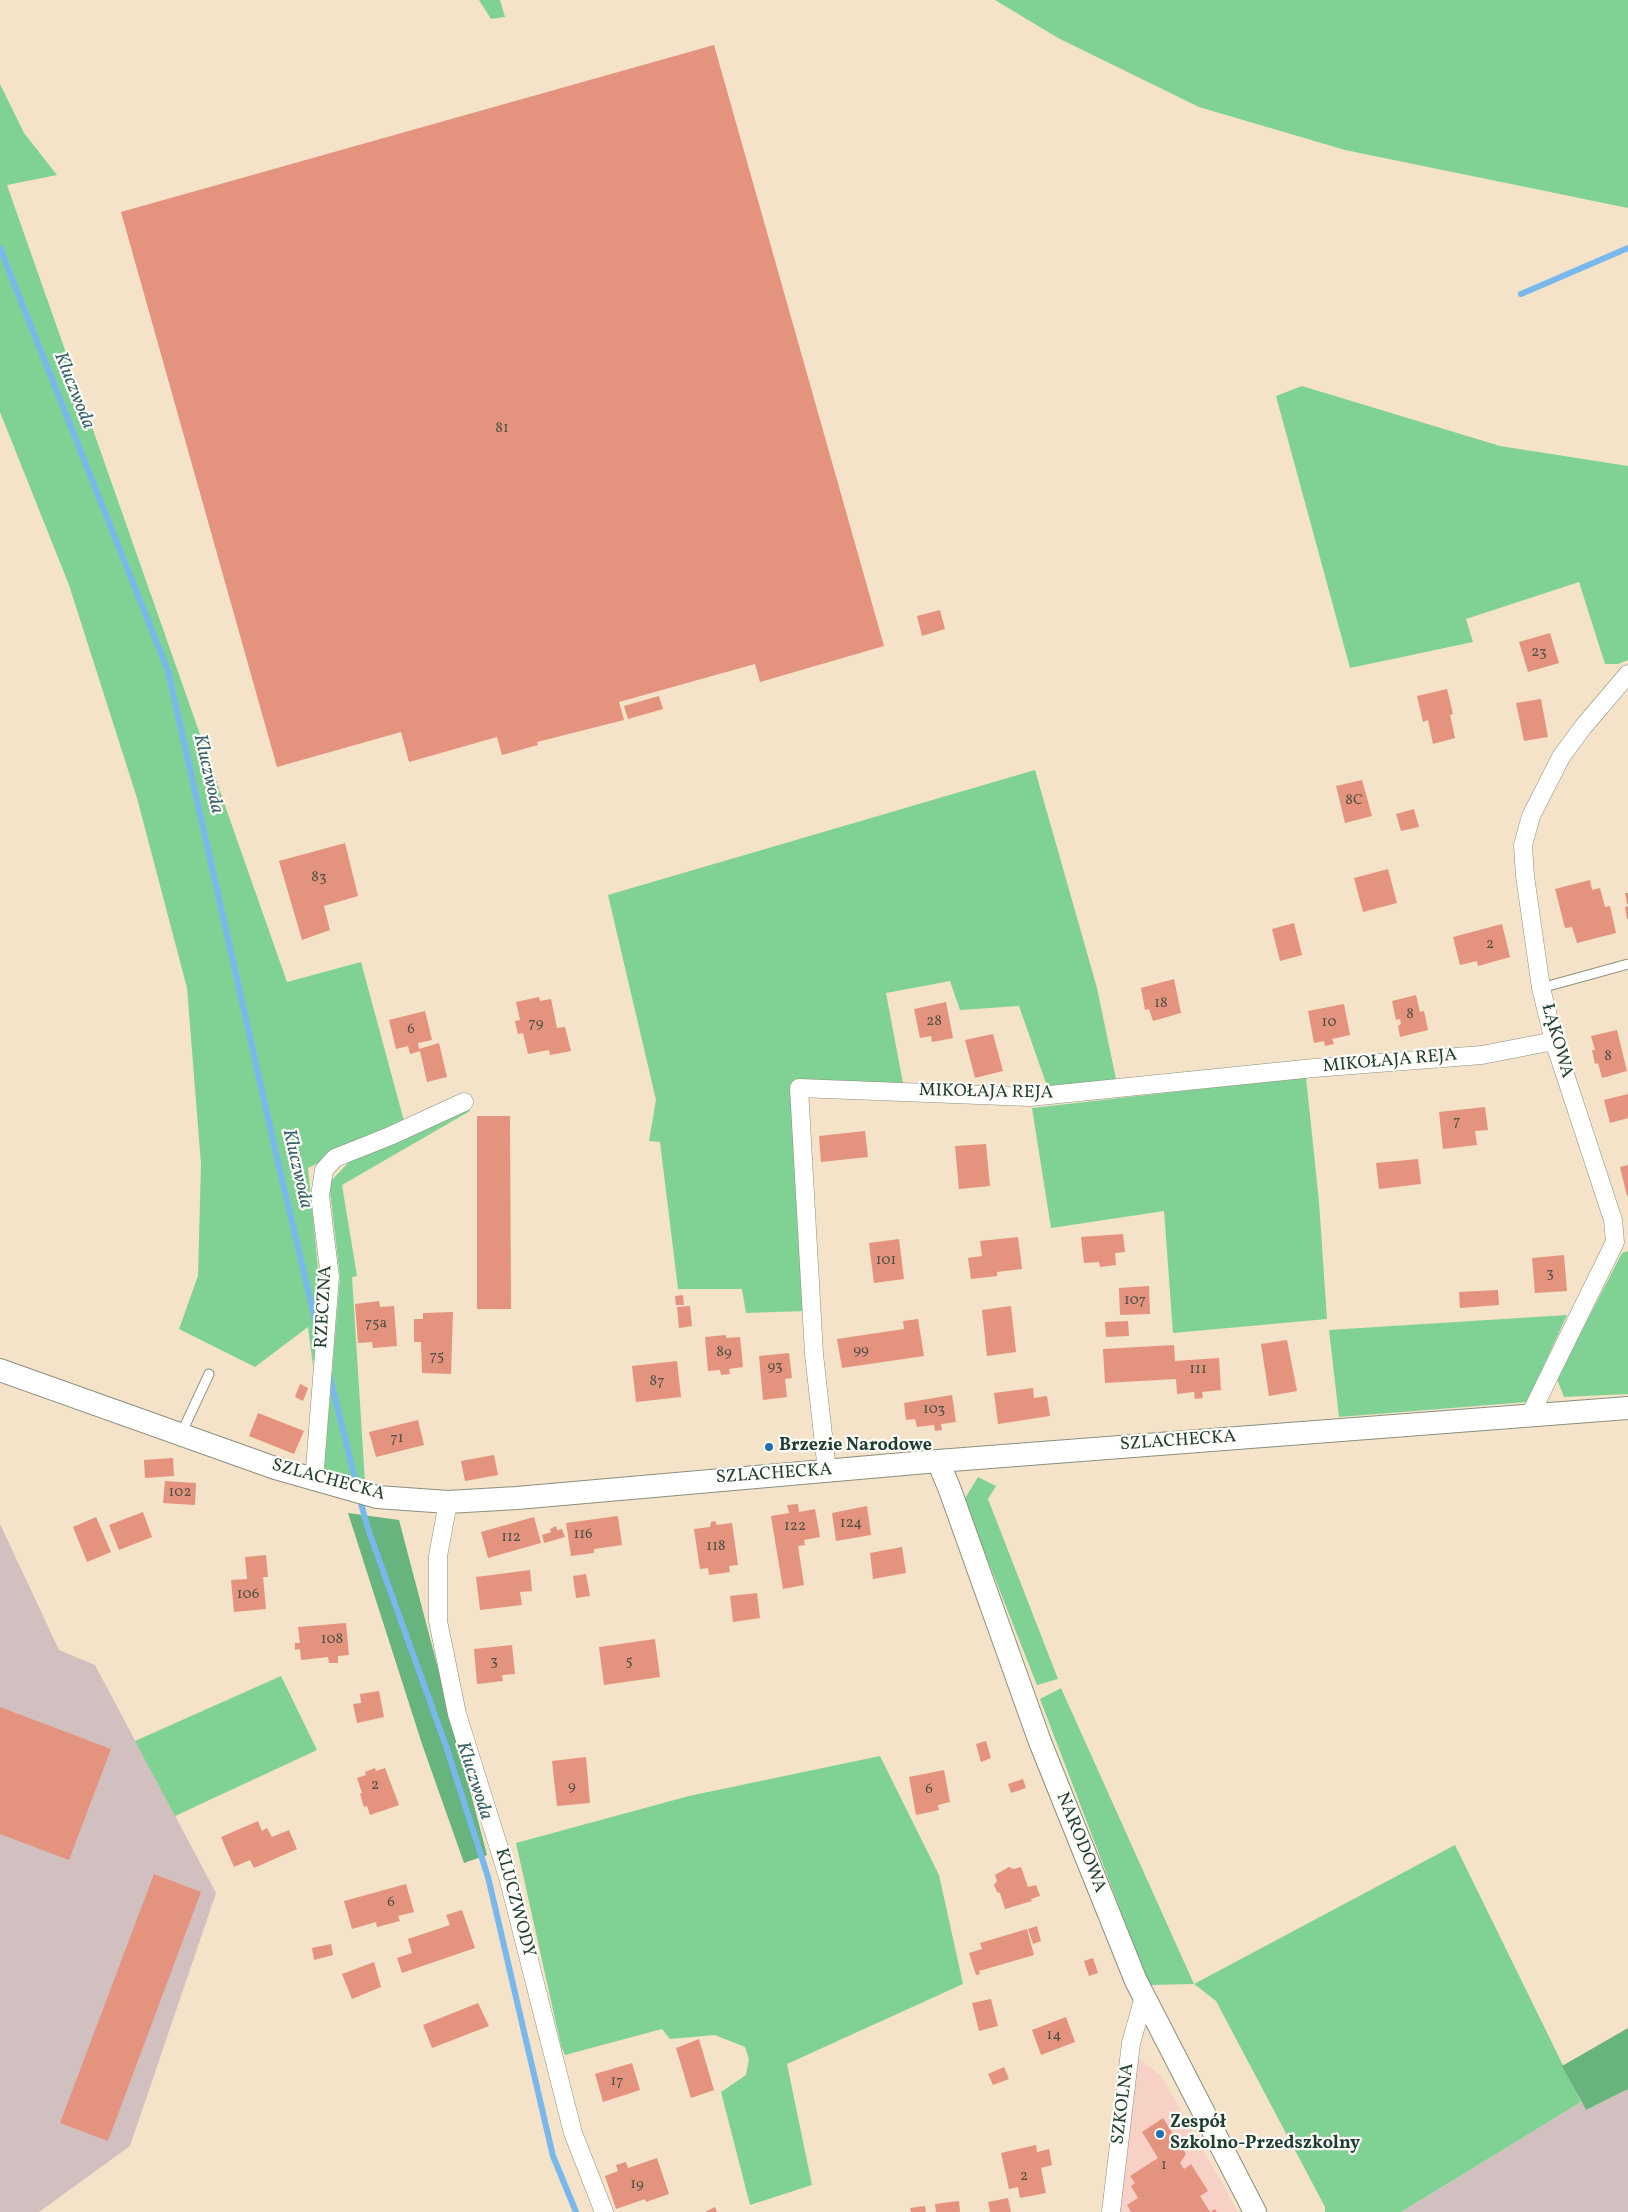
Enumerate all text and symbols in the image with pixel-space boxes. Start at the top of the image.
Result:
water label: Kluczwoda [47,349,99,433]
house number: 81 [495,420,509,438]
house number: 23 [1531,644,1547,662]
water label: Kluczwoda [187,732,227,816]
house number: 8C [1345,792,1363,810]
house number: 83 [311,869,327,887]
house number: 2 [1486,936,1494,954]
house number: 18 [1154,995,1168,1013]
street label: ŁĄKOWA [1535,1001,1577,1081]
house number: 8 [1406,1006,1414,1024]
house number: 28 [926,1013,942,1031]
house number: 10 [1322,1014,1336,1032]
house number: 79 [529,1015,543,1033]
house number: 6 [407,1021,415,1039]
street label: MIKOŁAJA REJA [1322,1045,1458,1079]
house number: 8 [1604,1048,1612,1066]
street label: MIKOŁAJA REJA [919,1081,1053,1105]
house number: 7 [1453,1113,1461,1131]
water label: Kluczwoda [276,1127,316,1211]
house number: 101 [876,1252,896,1270]
street label: RZECZNA [312,1265,338,1349]
house number: 3 [1546,1265,1554,1283]
house number: 107 [1124,1292,1146,1310]
house number: 75a [365,1315,387,1333]
house number: 99 [853,1342,869,1360]
house number: 89 [716,1344,732,1362]
house number: 75 [430,1348,444,1366]
house number: 93 [767,1358,783,1376]
house number: 111 [1189,1361,1207,1379]
house number: 87 [650,1373,664,1391]
house number: 103 [923,1401,945,1419]
street label: SZLACHECKA [1119,1427,1237,1457]
house number: 71 [390,1430,404,1448]
place label: Brzezie Narodowe [779,1436,932,1458]
marker: Brzezie Narodowe [763,1441,775,1453]
street label: SZLACHECKA [269,1455,387,1507]
street label: SZLACHECKA [715,1460,833,1490]
house number: 102 [169,1484,191,1502]
house number: 124 [840,1515,862,1533]
house number: 122 [784,1518,806,1536]
house number: 116 [573,1526,593,1544]
house number: 112 [501,1529,521,1547]
house number: 118 [706,1538,726,1556]
house number: 106 [237,1586,259,1604]
house number: 108 [321,1631,343,1649]
house number: 3 [490,1653,498,1671]
house number: 5 [625,1653,633,1671]
water label: Kluczwoda [450,1739,496,1823]
house number: 2 [371,1777,379,1795]
house number: 9 [568,1778,576,1796]
house number: 6 [925,1781,933,1799]
street label: NARODOWA [1050,1790,1110,1896]
street label: KLUCZWODY [489,1846,539,1960]
house number: 6 [387,1894,395,1912]
house number: 14 [1047,2027,1061,2045]
street label: SZKOLNA [1108,2062,1140,2146]
house number: 17 [610,2073,624,2091]
place label: Zespół Szkolno-Przedszkolny [1170,2113,1360,2156]
marker: Zespół Szkolno-Przedszkolny [1154,2128,1166,2140]
house number: 1 [1161,2157,1167,2175]
house number: 2 [1020,2168,1028,2186]
house number: 19 [630,2176,644,2194]

